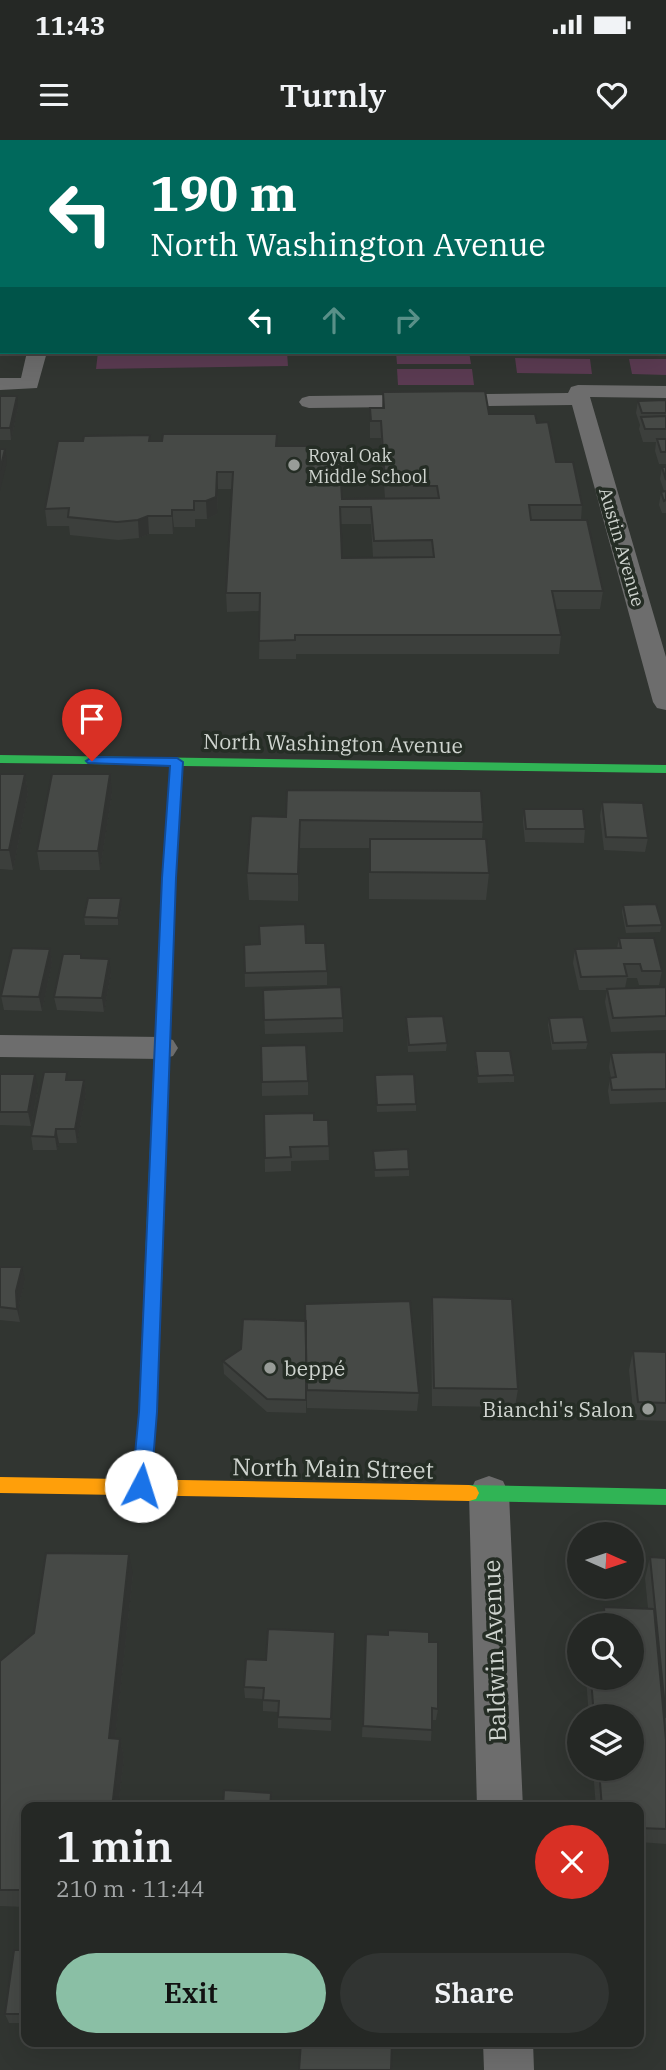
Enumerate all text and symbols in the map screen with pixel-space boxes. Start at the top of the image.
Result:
text: 11:43 [35,8,105,42]
text: Turnly [280,74,386,116]
icon: menu [35,76,73,114]
icon: heart [593,76,631,114]
text: 190 m [150,161,297,224]
icon: left [35,168,126,259]
text: North Washington Avenue [150,223,546,265]
icon: left [242,301,280,339]
icon: ahead [315,301,353,339]
icon: right [388,301,426,339]
place label: Royal Oak Middle School [308,444,427,488]
marker: Royal Oak Middle School [286,457,302,473]
street label: Austin Avenue [594,485,650,609]
pin [62,689,122,761]
icon: arrive [73,700,111,738]
street label: North Washington Avenue [203,727,463,759]
place label: beppé [284,1354,345,1382]
marker: beppé [262,1360,278,1376]
place label: Bianchi's Salon [482,1395,634,1423]
marker: Bianchi's Salon [640,1401,656,1417]
position arrow [104,1449,178,1523]
street label: North Main Street [232,1450,434,1486]
north arrow [567,1522,644,1600]
map controls [567,1522,644,1781]
street label: Baldwin Avenue [475,1559,513,1743]
button: search [567,1613,644,1690]
button: layers [567,1704,644,1781]
text: 1 min [56,1819,173,1874]
button: close [535,1825,609,1899]
text: 210 m · 11:44 [56,1873,205,1903]
button: Exit [56,1953,326,2033]
button: Share [340,1953,609,2033]

